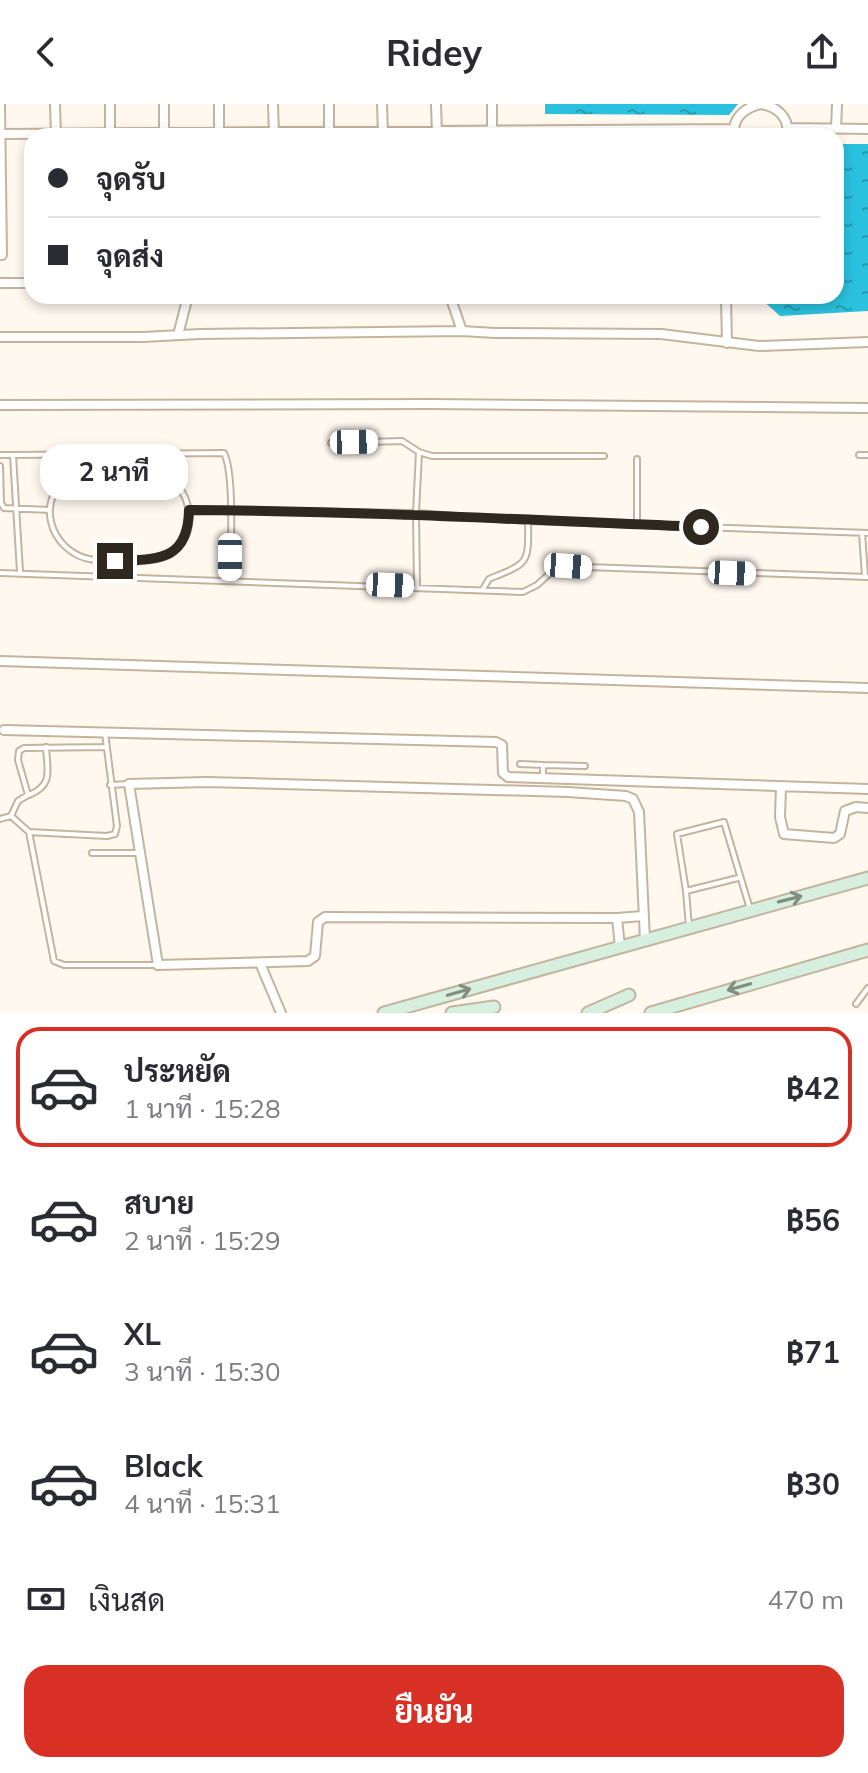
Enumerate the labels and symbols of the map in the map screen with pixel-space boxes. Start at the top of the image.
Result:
car [330,430,378,454]
callout: 2 นาที [41,445,189,501]
route start [683,509,719,545]
car [218,533,242,581]
route end [97,543,133,579]
car [543,552,593,580]
car [708,560,756,586]
car [366,572,414,598]
one-way arrow [777,891,802,906]
one-way arrow [727,980,753,995]
one-way arrow [445,984,471,999]

